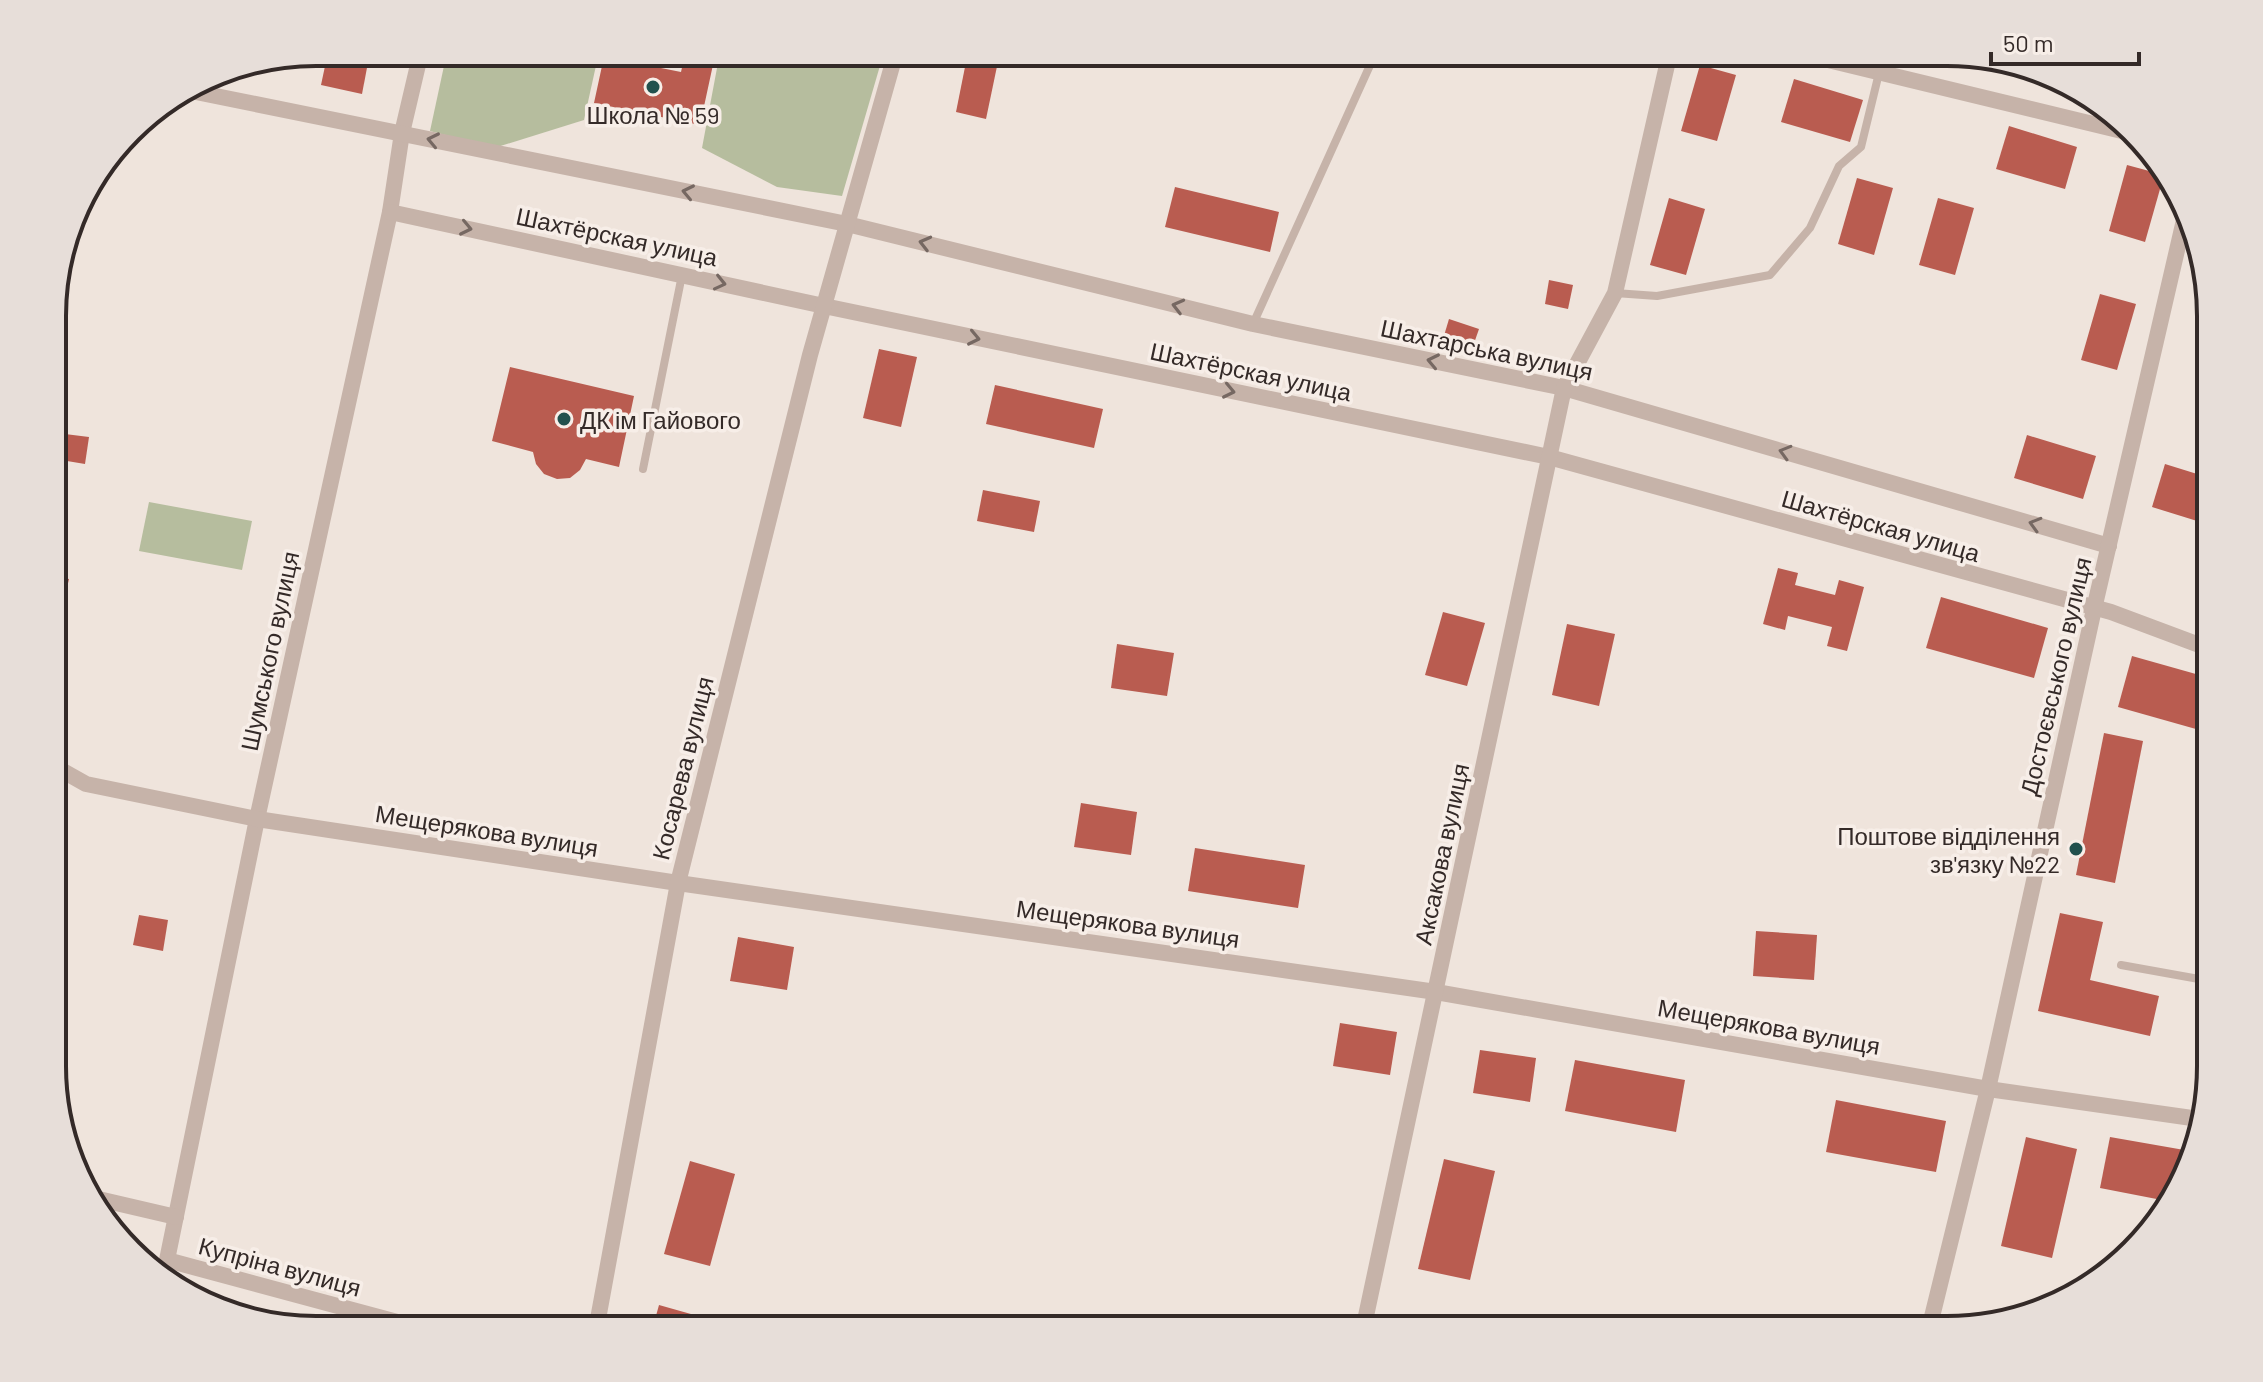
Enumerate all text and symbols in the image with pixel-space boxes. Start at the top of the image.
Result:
scale bar [1991,16,2139,66]
text: 50 m [2003,28,2054,57]
marker: Школа № 59 [644,78,662,96]
place label: Школа № 59 [586,100,720,129]
one-way arrow [427,132,440,149]
one-way arrow [682,184,695,201]
street label: Шахтёрская улица [514,201,721,272]
one-way arrow [459,219,472,236]
one-way arrow [919,236,933,253]
one-way arrow [713,274,726,291]
one-way arrow [1171,298,1185,315]
street label: Шахтарська вулиця [1378,312,1596,386]
one-way arrow [968,328,981,345]
street label: Шахтёрская улица [1148,336,1355,407]
one-way arrow [1427,353,1440,370]
one-way arrow [1222,381,1235,398]
place label: ДК ім Гайового [580,405,741,434]
marker: ДК ім Гайового [555,410,573,428]
one-way arrow [1778,445,1792,461]
street label: Шахтёрская улица [1779,483,1984,567]
one-way arrow [2028,517,2042,534]
street label: Шумського вулиця [234,549,304,753]
street label: Достоєвського вулиця [2013,554,2097,798]
street label: Косарева вулиця [645,673,719,863]
street label: Аксакова вулиця [1408,761,1474,947]
street label: Мещерякова вулиця [374,798,600,862]
place label: Поштове відділення зв'язку №22 [1837,821,2060,878]
marker: Поштове відділення зв'язку №22 [2067,840,2085,858]
street label: Мещерякова вулиця [1015,893,1241,953]
street label: Мещерякова вулиця [1656,992,1882,1060]
street label: Купріна вулиця [196,1230,364,1302]

